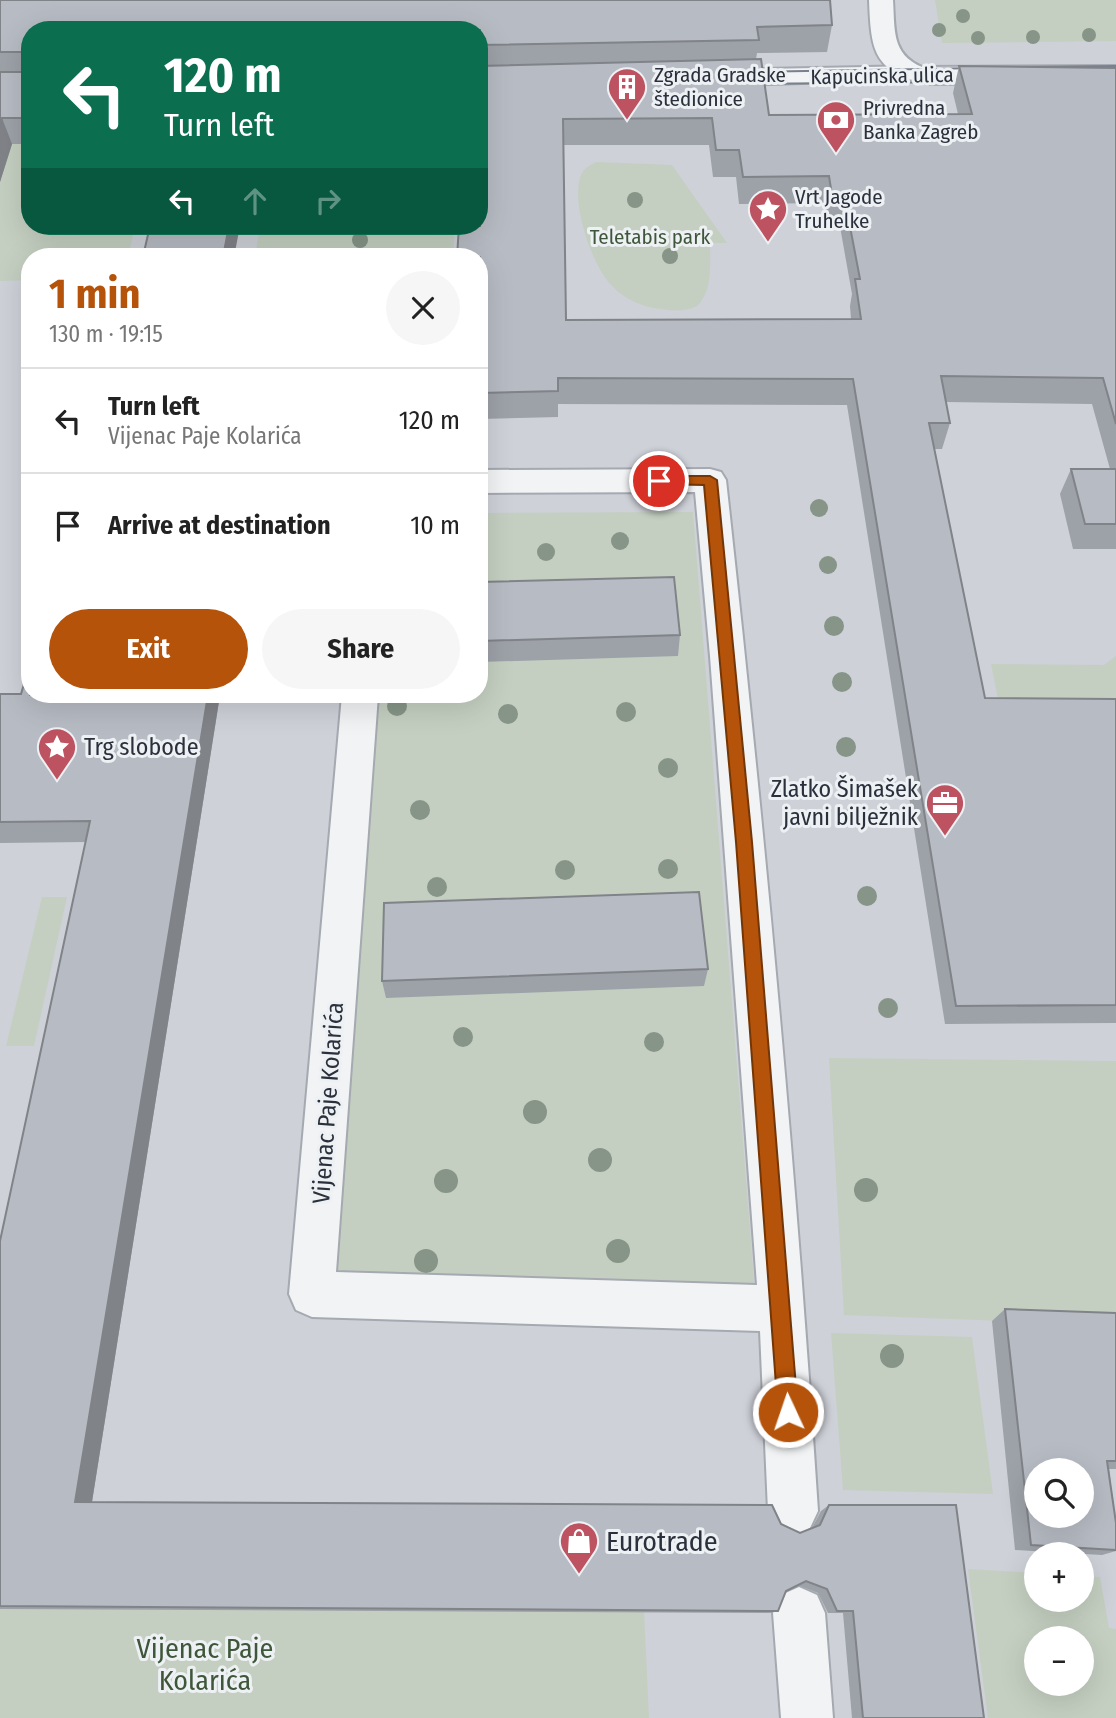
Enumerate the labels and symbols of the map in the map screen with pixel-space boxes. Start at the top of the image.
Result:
place label: Zgrada Gradske štedionice [654,62,786,112]
street label: Kapucinska ulica [810,62,954,90]
building icon: Zgrada Gradske štedionice [606,66,648,121]
place label: Privredna Banka Zagreb [863,95,978,145]
bank icon: Privredna Banka Zagreb [815,99,857,154]
place label: Vrt Jagode Truhelke [795,184,883,234]
place icon: Vrt Jagode Truhelke [747,188,789,243]
park label: Teletabis park [590,224,710,250]
pin [629,451,689,511]
place icon: Trg slobode [36,726,78,781]
place label: Trg slobode [84,733,199,761]
place label: Zlatko Šimašek javni bilježnik [771,774,919,831]
office icon: Zlatko Šimašek javni bilježnik [924,782,966,837]
street label: Vijenac Paje Kolarića [307,1001,349,1205]
position arrow [751,1375,825,1449]
shop icon: Eurotrade [558,1520,600,1575]
place label: Eurotrade [606,1525,718,1558]
park label: Vijenac Paje Kolarića [137,1632,273,1697]

